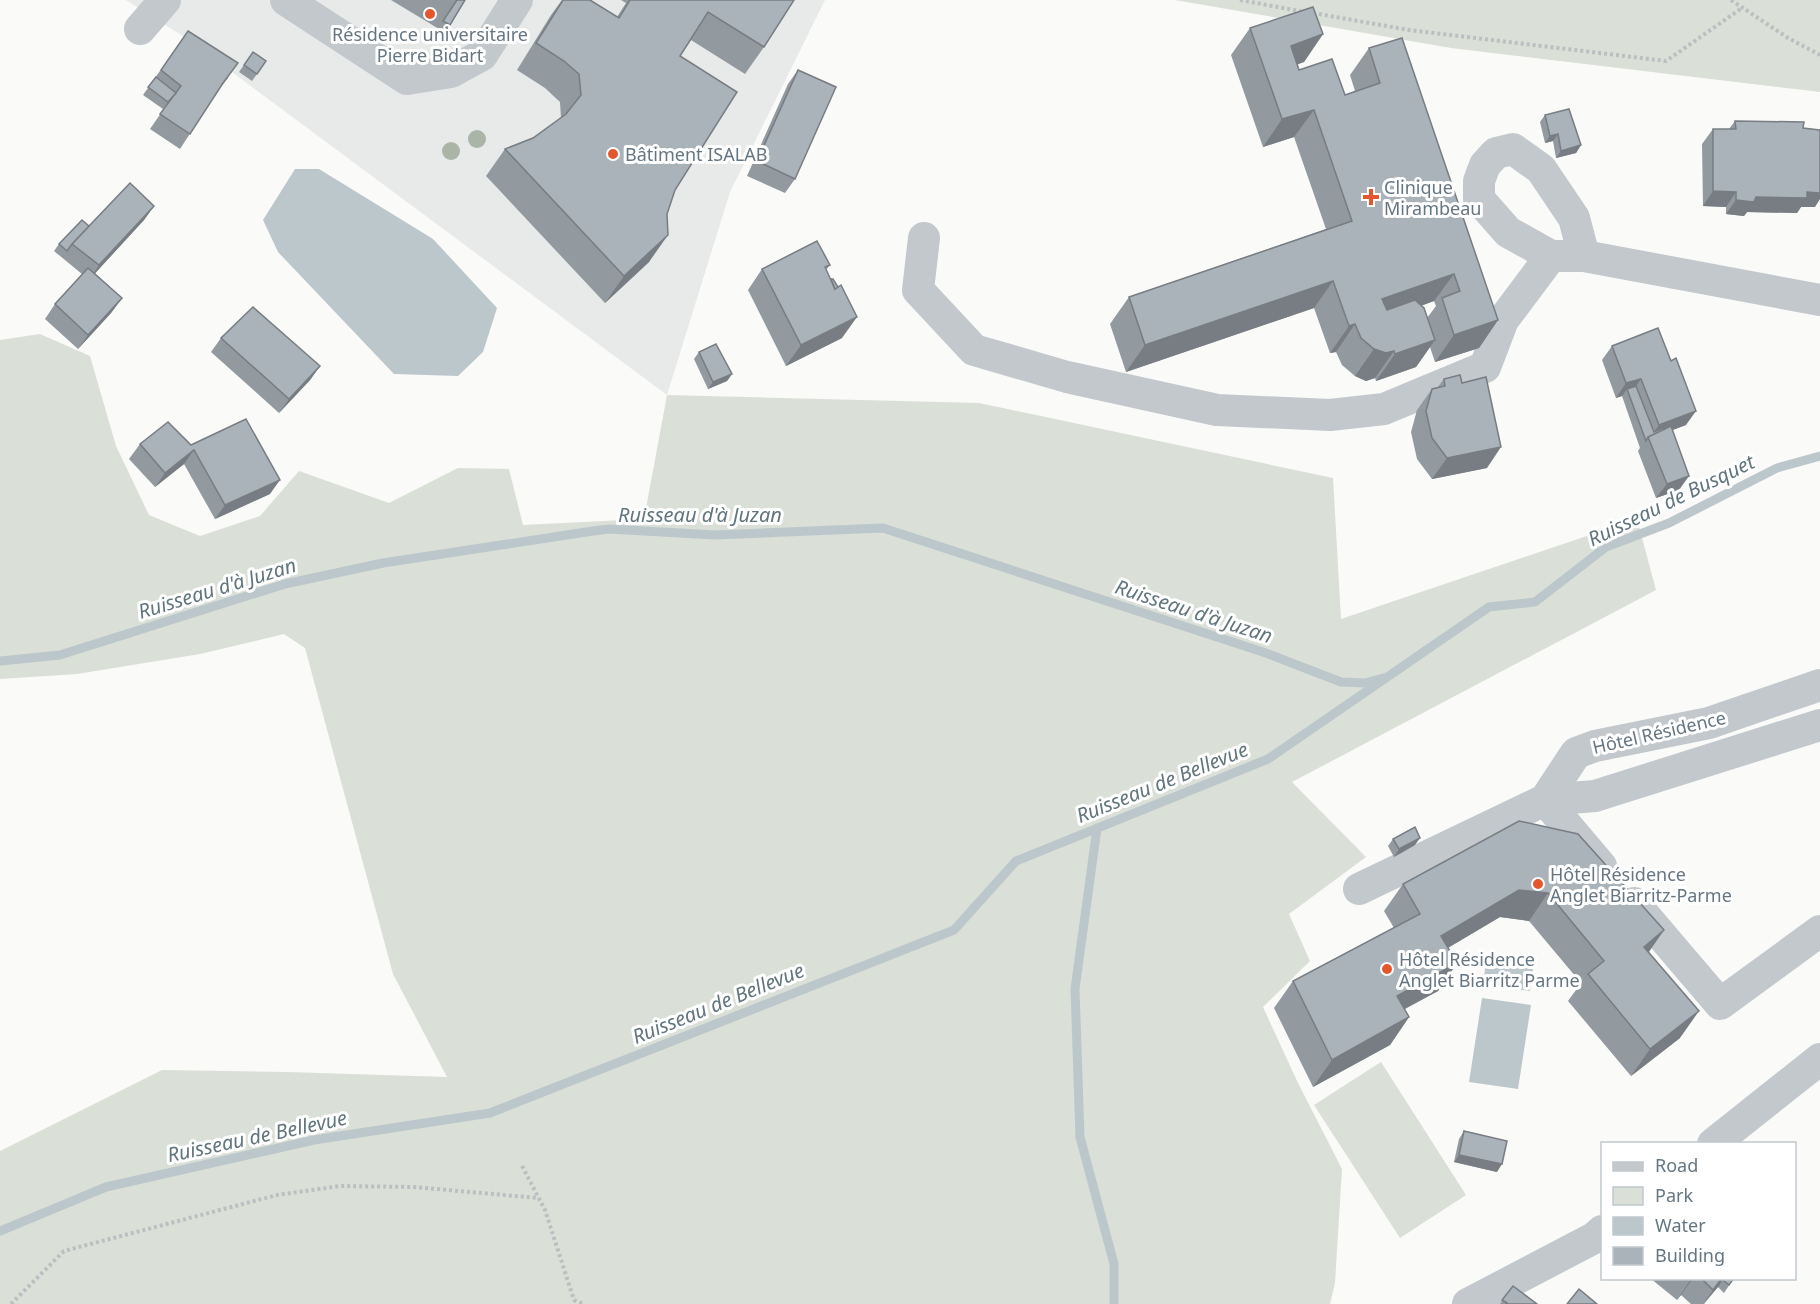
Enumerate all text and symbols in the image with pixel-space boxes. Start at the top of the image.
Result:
marker: Résidence universitaire Pierre Bidart [423,7,437,21]
place label: Résidence universitaire Pierre Bidart [332,22,528,67]
place label: Bâtiment ISALAB [625,142,767,166]
marker: Bâtiment ISALAB [606,147,620,161]
place label: Clinique Mirambeau [1384,175,1481,220]
marker: Clinique Mirambeau [1362,188,1380,206]
water label: Ruisseau de Busquet [1583,447,1760,552]
water label: Ruisseau d'à Juzan [618,501,782,528]
water label: Ruisseau d'à Juzan [135,551,299,625]
water label: Ruisseau d'à Juzan [1112,573,1276,649]
street label: Hôtel Résidence [1590,705,1728,759]
water label: Ruisseau de Bellevue [1072,735,1252,829]
place label: Hôtel Résidence Anglet Biarritz-Parme [1550,862,1732,907]
marker: Hôtel Résidence Anglet Biarritz-Parme [1531,877,1545,891]
place label: Hôtel Résidence Anglet Biarritz Parme [1399,947,1580,992]
water label: Ruisseau de Bellevue [628,956,808,1050]
marker: Hôtel Résidence Anglet Biarritz Parme [1380,962,1394,976]
water label: Ruisseau de Bellevue [165,1104,349,1168]
legend [1601,1142,1796,1280]
text: Road [1655,1153,1698,1177]
text: Park [1655,1183,1693,1207]
text: Water [1655,1213,1706,1237]
text: Building [1655,1243,1725,1267]

